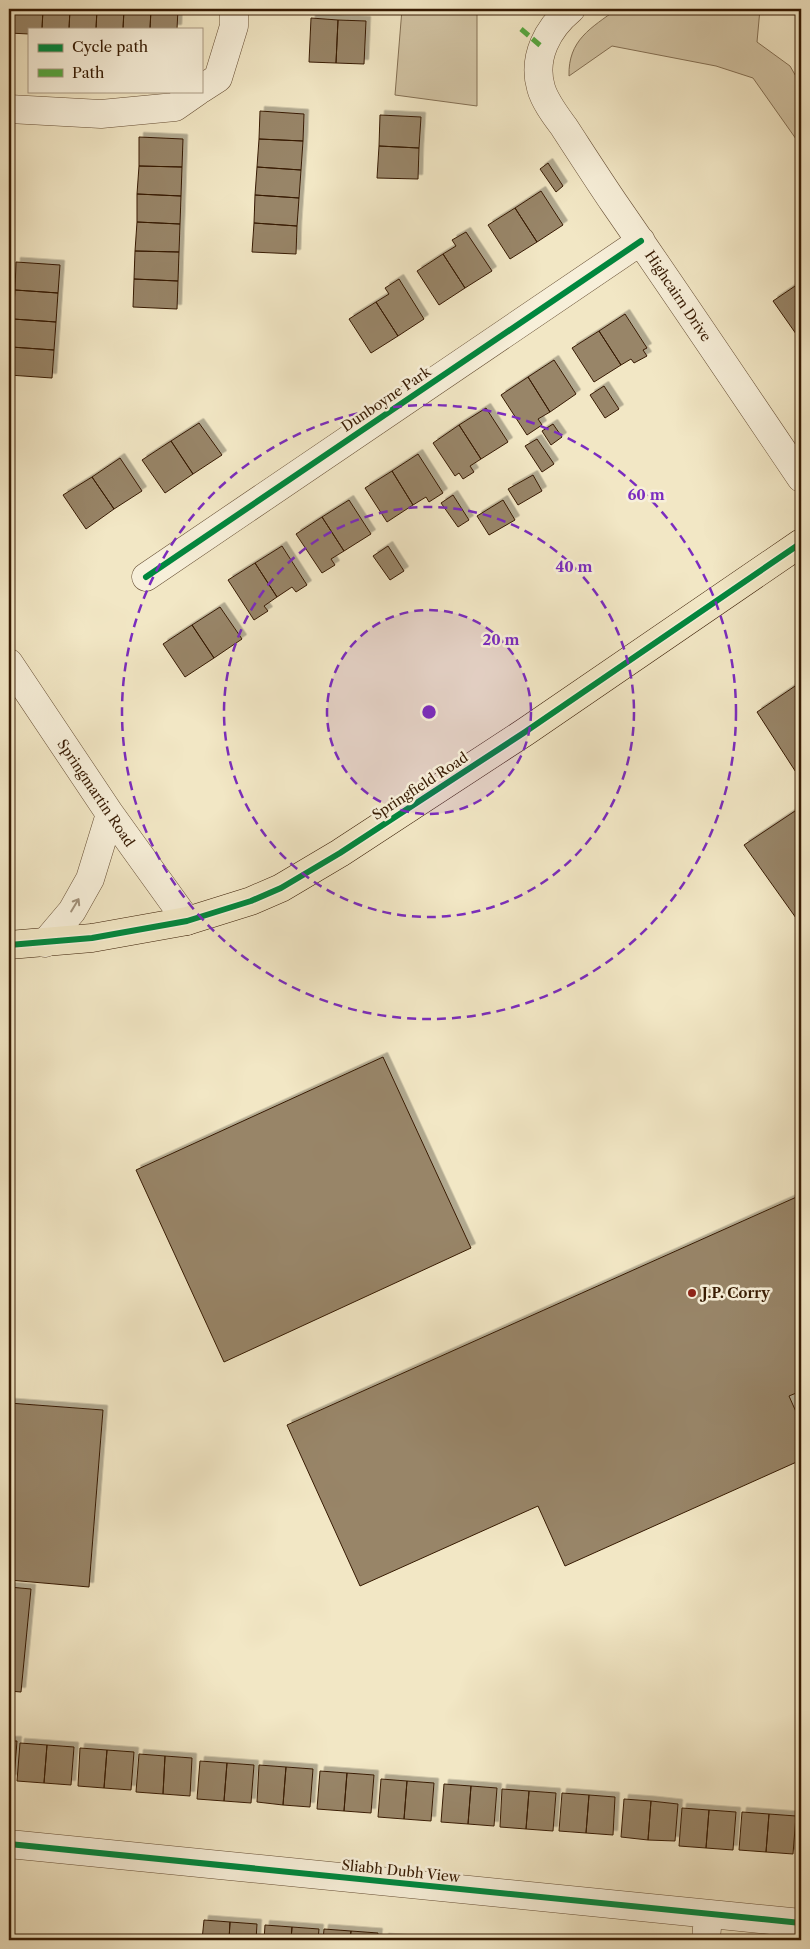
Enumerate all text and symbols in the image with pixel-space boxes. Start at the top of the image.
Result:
legend [28,28,202,92]
text: Cycle path [72,37,149,56]
text: Path [72,63,105,82]
street label: Highcairn Drive [641,247,715,345]
street label: Dunboyne Park [338,362,435,436]
text: 60 m [627,485,665,504]
text: 40 m [555,557,593,576]
text: 20 m [482,630,520,649]
centre of rings [420,703,438,721]
street label: Springmartin Road [53,736,139,851]
street label: Springfield Road [369,748,472,824]
one-way arrow [70,898,80,912]
place label: J.P. Corry [699,1284,770,1302]
marker: J.P. Corry [686,1287,698,1299]
street label: Sliabh Dubh View [341,1856,462,1886]

